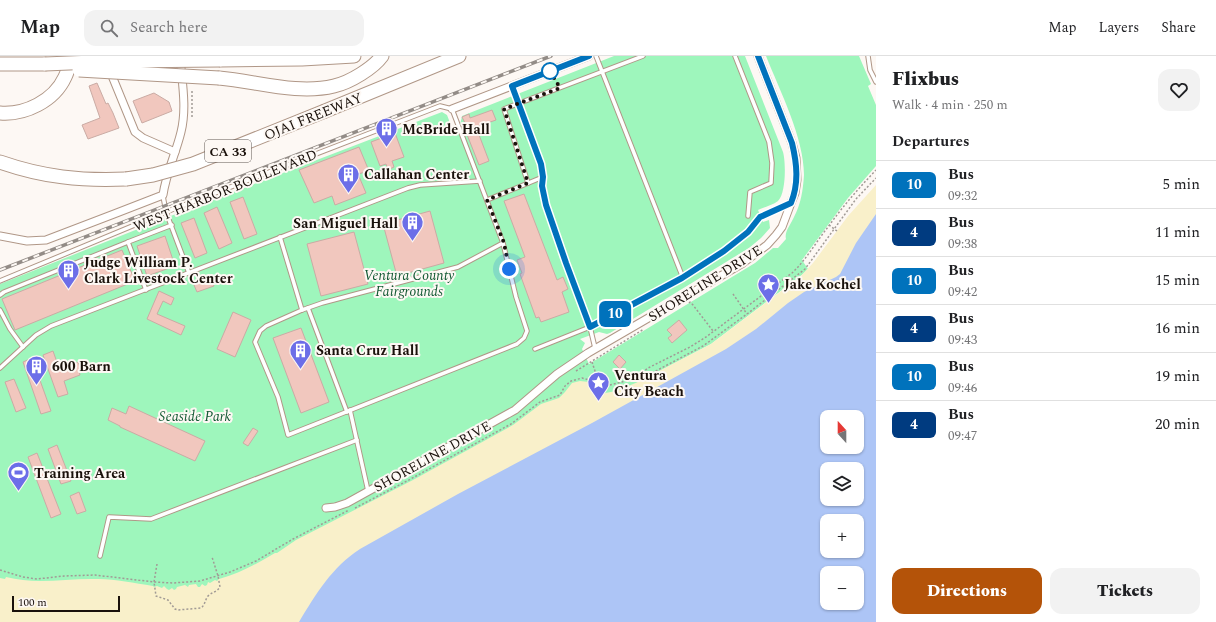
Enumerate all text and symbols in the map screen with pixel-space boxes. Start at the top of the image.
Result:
search box [84,10,364,46]
text: Map [20,13,60,42]
text: Search here [130,16,208,39]
icon: search [98,17,120,39]
text: Map [1048,17,1077,38]
text: Layers [1099,17,1139,38]
text: Share [1161,17,1196,38]
unlabelled marker [541,62,559,80]
text: Flixbus [892,65,959,94]
button: heart [1158,69,1200,111]
street label: OJAI FREEWAY [261,87,366,146]
text: Walk · 4 min · 250 m [892,95,1008,115]
building icon: McBride Hall [374,116,400,149]
place label: McBride Hall [402,119,490,140]
text: Departures [892,130,970,153]
road number: CA 33 [205,140,251,162]
street label: WEST HARBOR BOULEVARD [130,144,320,237]
building icon: Callahan Center [336,161,362,194]
text: Bus [948,163,974,186]
place label: Callahan Center [364,164,469,185]
text: 5 min [1162,173,1200,196]
text: 10 [906,174,922,195]
text: 09:32 [948,186,977,206]
building icon: San Miguel Hall [400,210,426,243]
text: Bus [948,211,974,234]
place label: San Miguel Hall [293,213,398,234]
text: 11 min [1155,221,1200,244]
text: 4 [910,222,918,243]
text: 09:38 [948,234,977,254]
street label: SHORELINE DRIVE [644,240,767,327]
place label: Judge William P. Clark Livestock Center [84,252,233,289]
building icon: Judge William P. Clark Livestock Center [56,257,82,290]
your location [499,259,519,279]
text: Bus [948,259,974,282]
park label: Ventura County Fairgrounds [364,265,455,302]
text: 15 min [1155,269,1200,292]
text: 10 [906,270,922,291]
place icon: Jake Kochel [756,271,782,304]
place label: Jake Kochel [784,274,861,295]
text: 09:42 [948,282,977,302]
line badge: 10 [597,301,633,327]
text: 10 [607,303,623,324]
text: Bus [948,307,974,330]
text: 16 min [1155,317,1200,340]
text: 4 [910,318,918,339]
text: 09:43 [948,330,977,350]
building icon: Santa Cruz Hall [288,337,314,370]
place label: Santa Cruz Hall [316,340,419,361]
building icon: 600 Barn [24,353,50,386]
text: Bus [948,355,974,378]
place label: 600 Barn [52,356,111,377]
place label: Ventura City Beach [614,365,684,402]
text: 19 min [1155,365,1200,388]
text: 10 [906,366,922,387]
place icon: Ventura City Beach [586,370,612,403]
text: 09:46 [948,378,977,398]
text: Bus [948,403,974,426]
park label: Seaside Park [159,406,232,427]
north arrow [820,410,864,454]
map controls [820,410,864,610]
text: 20 min [1155,413,1200,436]
text: 4 [910,414,918,435]
street label: SHORELINE DRIVE [370,415,495,497]
text: 09:47 [948,426,977,446]
sports icon: Training Area [5,460,31,493]
button: layers [820,462,864,506]
place label: Training Area [34,463,126,484]
button: + [820,514,864,558]
button: − [820,566,864,610]
button: Directions [892,568,1042,614]
button: Tickets [1050,568,1200,614]
scale bar [12,594,120,613]
text: 100 m [18,594,47,611]

